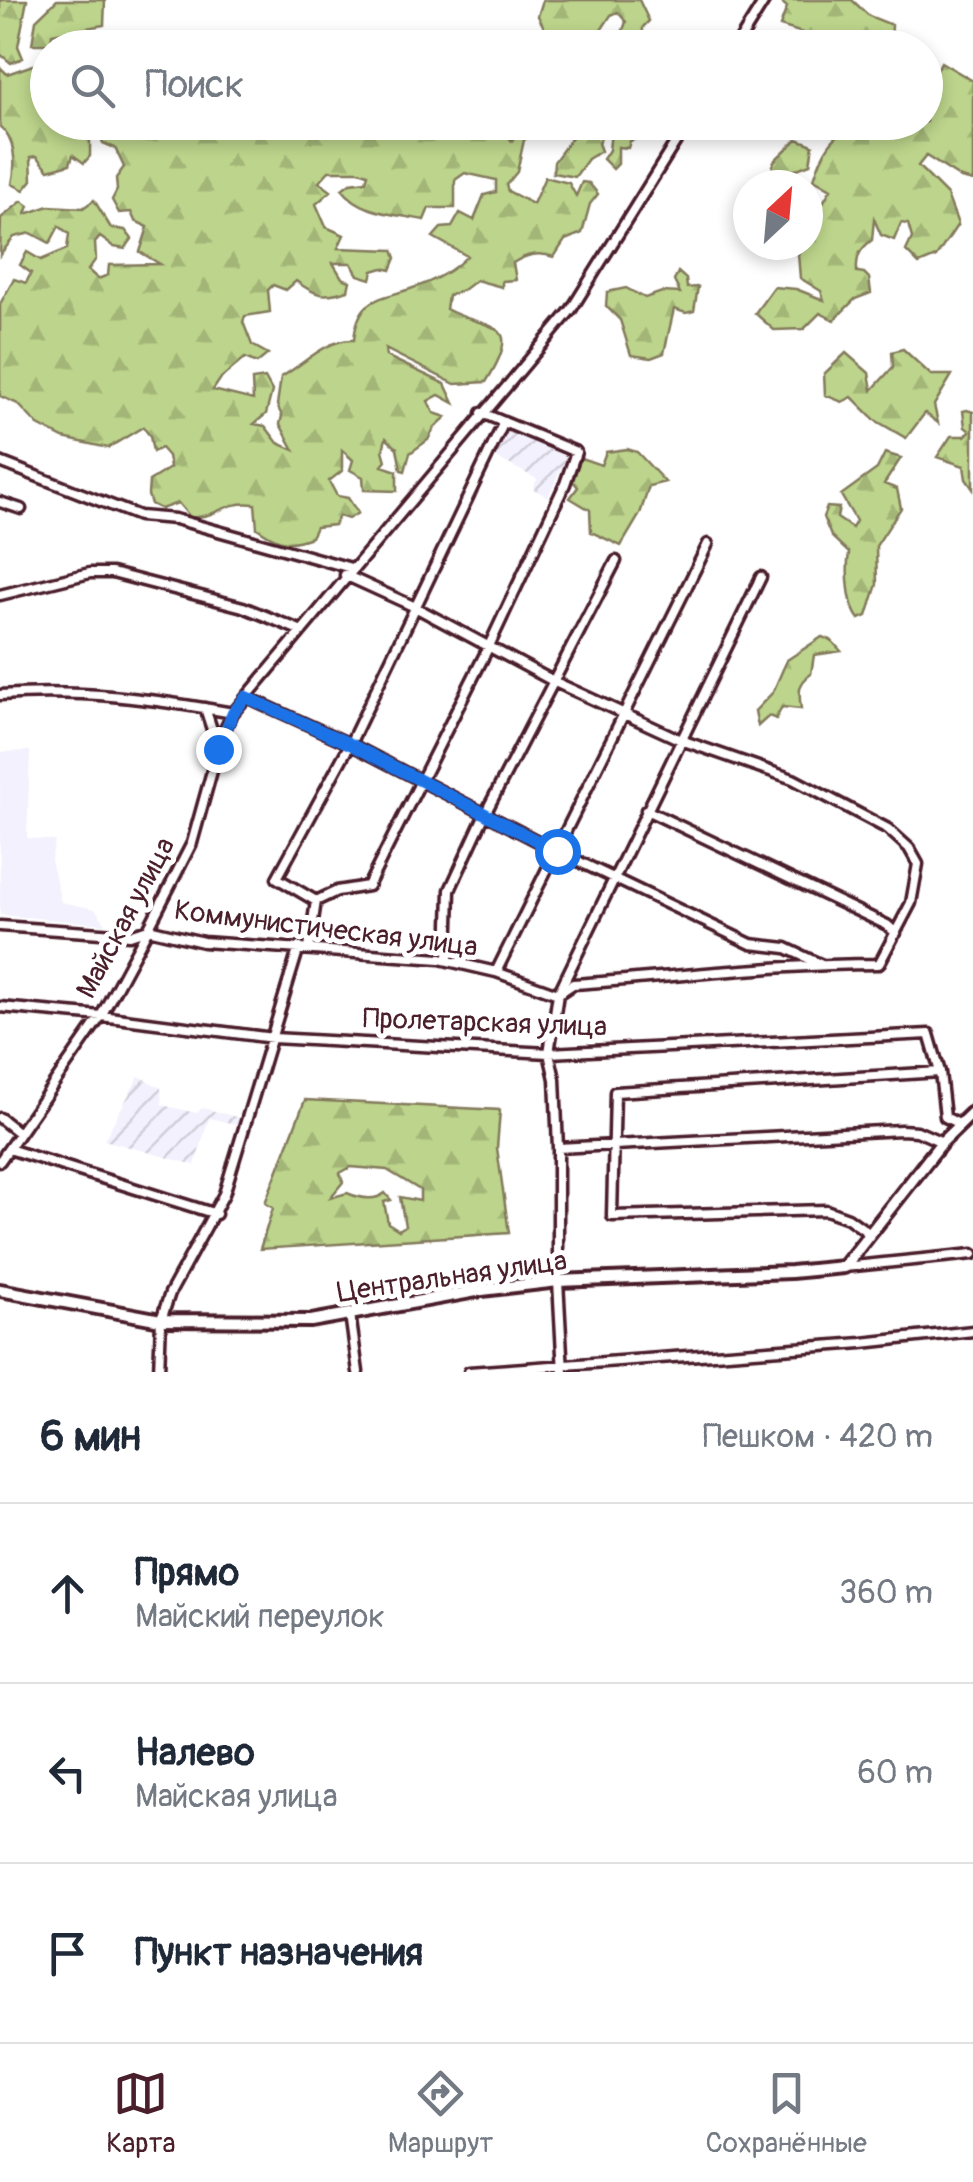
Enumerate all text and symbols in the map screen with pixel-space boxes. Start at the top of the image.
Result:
search box [30,30,943,140]
icon: search [65,58,120,113]
text: Поиск [145,61,244,109]
north arrow [733,170,823,260]
route end [196,727,242,773]
route start [535,829,581,875]
street label: Майская улица [69,832,183,1004]
street label: Коммунистическая улица [172,893,480,965]
street label: Пролетарская улица [362,1001,608,1045]
street label: Центральная улица [335,1244,569,1310]
text: 6 мин [40,1411,141,1463]
text: Пешком · 420 m [703,1417,933,1457]
text: Прямо [135,1549,239,1597]
icon: ahead [40,1566,95,1621]
text: 360 m [839,1573,933,1613]
text: Майский переулок [135,1597,385,1637]
text: Налево [135,1729,255,1777]
icon: left [40,1746,95,1801]
text: 60 m [857,1753,933,1793]
text: Майская улица [135,1777,338,1817]
icon: arrive [40,1926,95,1981]
text: Пункт назначения [135,1929,423,1977]
tab: Карта [106,2066,176,2161]
tab: Маршрут [388,2066,493,2161]
tab: Сохранённые [705,2066,867,2161]

